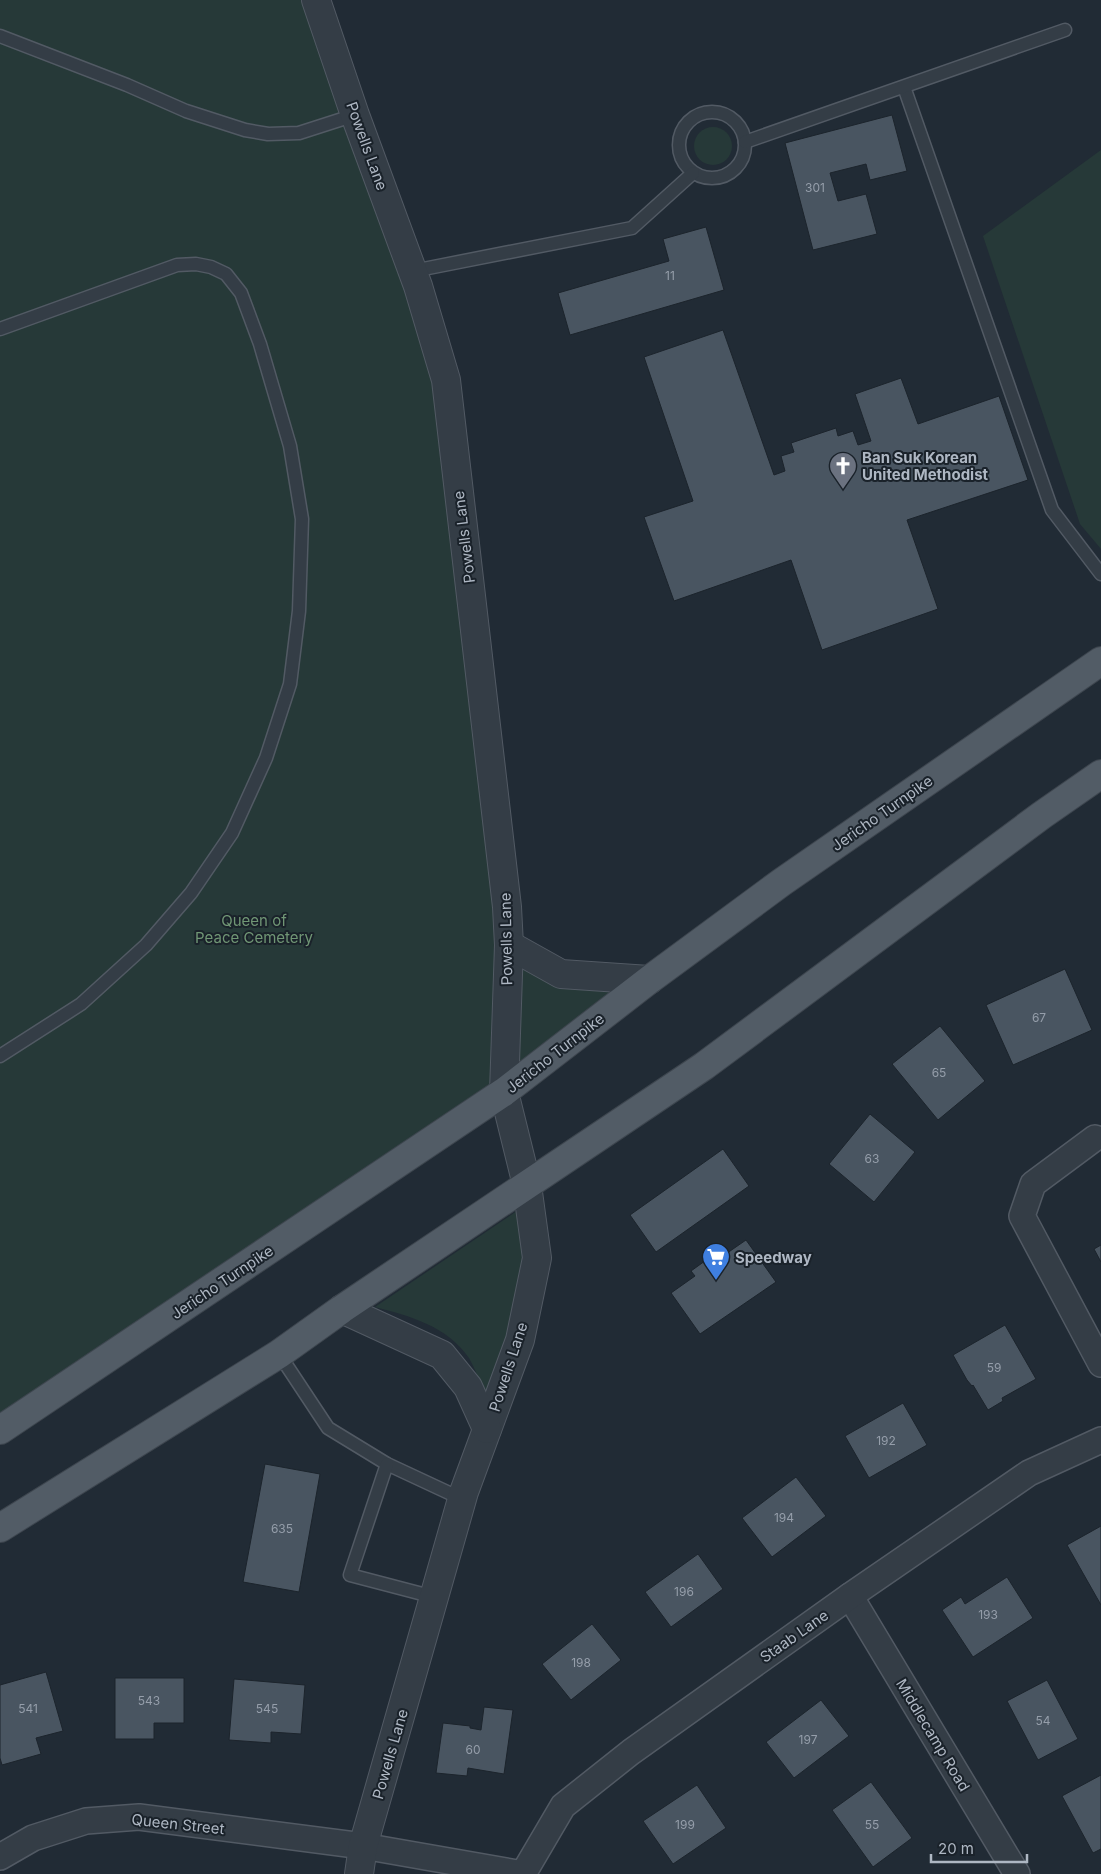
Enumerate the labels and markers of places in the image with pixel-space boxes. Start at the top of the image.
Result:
place label: Ban Suk Korean United Methodist [862,448,989,484]
church icon: Ban Suk Korean United Methodist [828,451,858,490]
supermarket icon: Speedway [701,1242,731,1281]
place label: Speedway [735,1248,812,1267]

